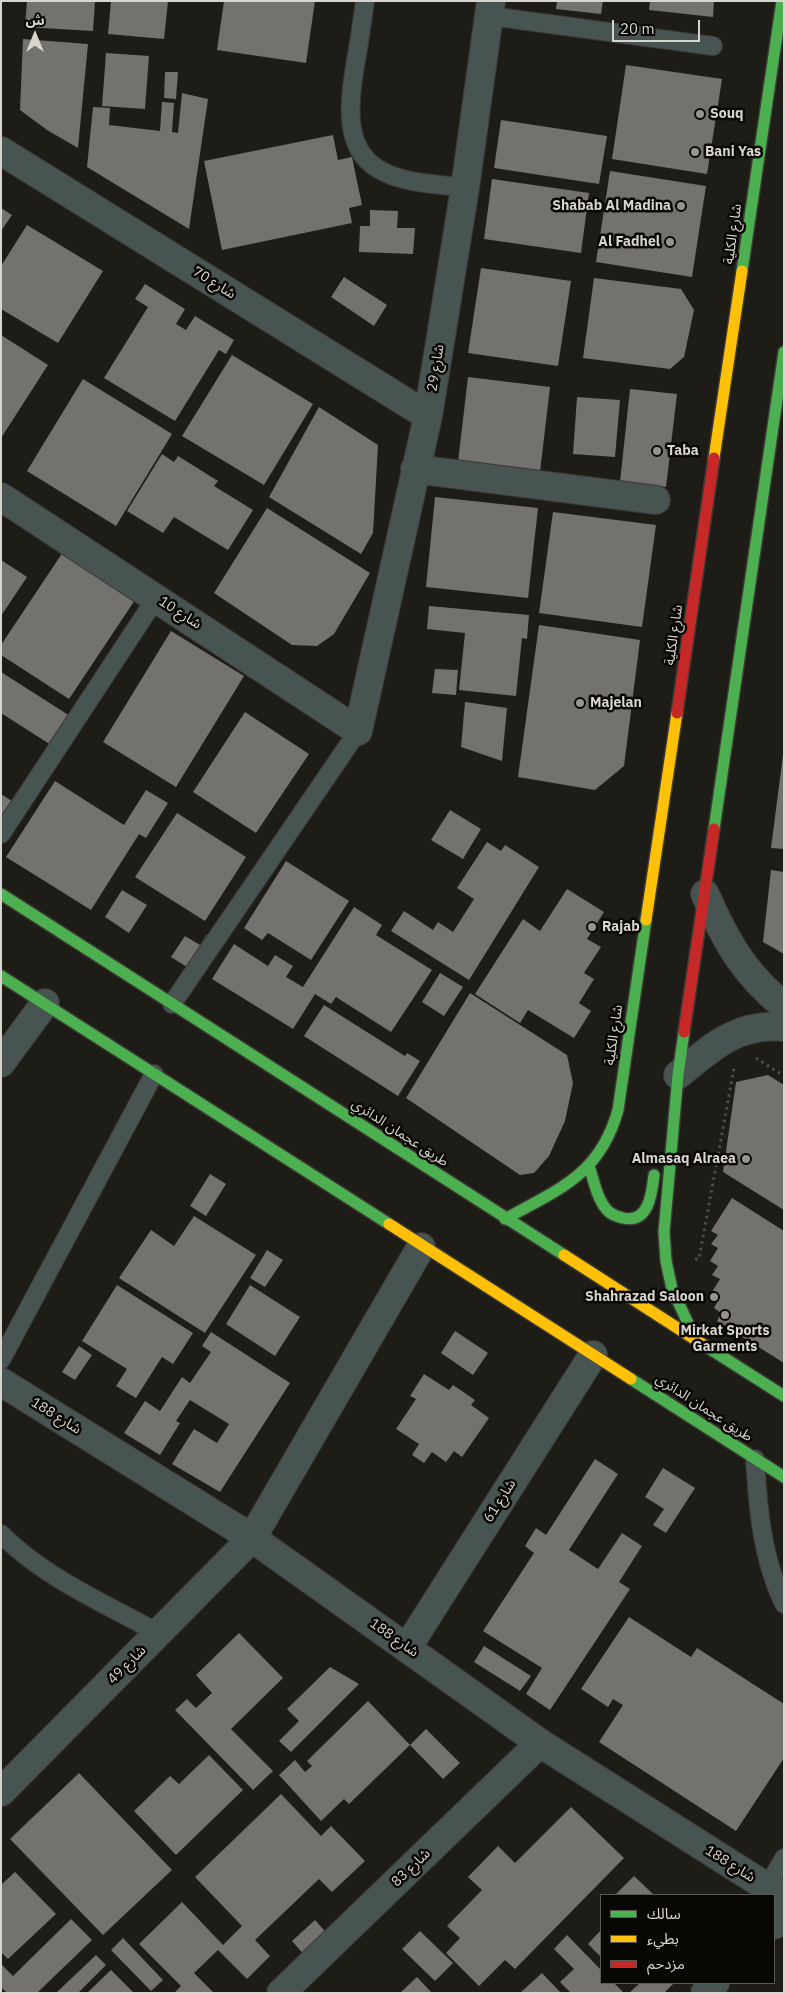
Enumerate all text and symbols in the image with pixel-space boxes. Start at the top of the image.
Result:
north arrow [10,10,60,60]
scale bar [615,10,702,42]
text: ش [25,11,45,29]
text: 20 m [620,19,655,38]
place label: Souq [710,106,743,122]
marker: Souq [694,108,706,120]
place label: Bani Yas [705,144,761,160]
marker: Bani Yas [689,146,701,158]
place label: Shabab Al Madina [552,198,671,214]
marker: Shabab Al Madina [675,200,687,212]
street label: شارع الكلية [720,203,746,265]
place label: Al Fadhel [598,234,660,250]
marker: Al Fadhel [664,236,676,248]
street label: شارع 70 [189,263,239,303]
street label: شارع 29 [424,343,448,393]
place label: Taba [667,443,699,459]
marker: Taba [651,445,663,457]
street label: شارع 10 [156,593,204,633]
street label: شارع الكلية [661,604,687,666]
place label: Majelan [590,695,642,711]
marker: Majelan [574,697,586,709]
place label: Rajab [602,919,640,935]
marker: Rajab [586,921,598,933]
street label: شارع الكلية [601,1004,627,1066]
street label: طريق عجمان الدائري [348,1095,452,1171]
place label: Almasaq Alraea [632,1151,736,1167]
marker: Almasaq Alraea [740,1153,752,1165]
place label: Shahrazad Saloon [585,1289,704,1305]
marker: Shahrazad Saloon [708,1291,720,1303]
marker: Mirkat Sports Garments [719,1309,731,1321]
place label: Mirkat Sports Garments [680,1323,770,1355]
street label: طريق عجمان الدائري [652,1370,756,1446]
street label: شارع 188 [28,1394,84,1438]
street label: شارع 61 [480,1476,520,1526]
street label: شارع 188 [366,1615,422,1661]
street label: شارع 49 [104,1642,150,1688]
street label: شارع 188 [702,1842,758,1886]
street label: شارع 83 [388,1845,434,1891]
legend [600,1894,775,1984]
text: سالك [647,1904,681,1923]
text: بطيء [647,1929,679,1948]
text: مزدحم [647,1954,685,1973]

